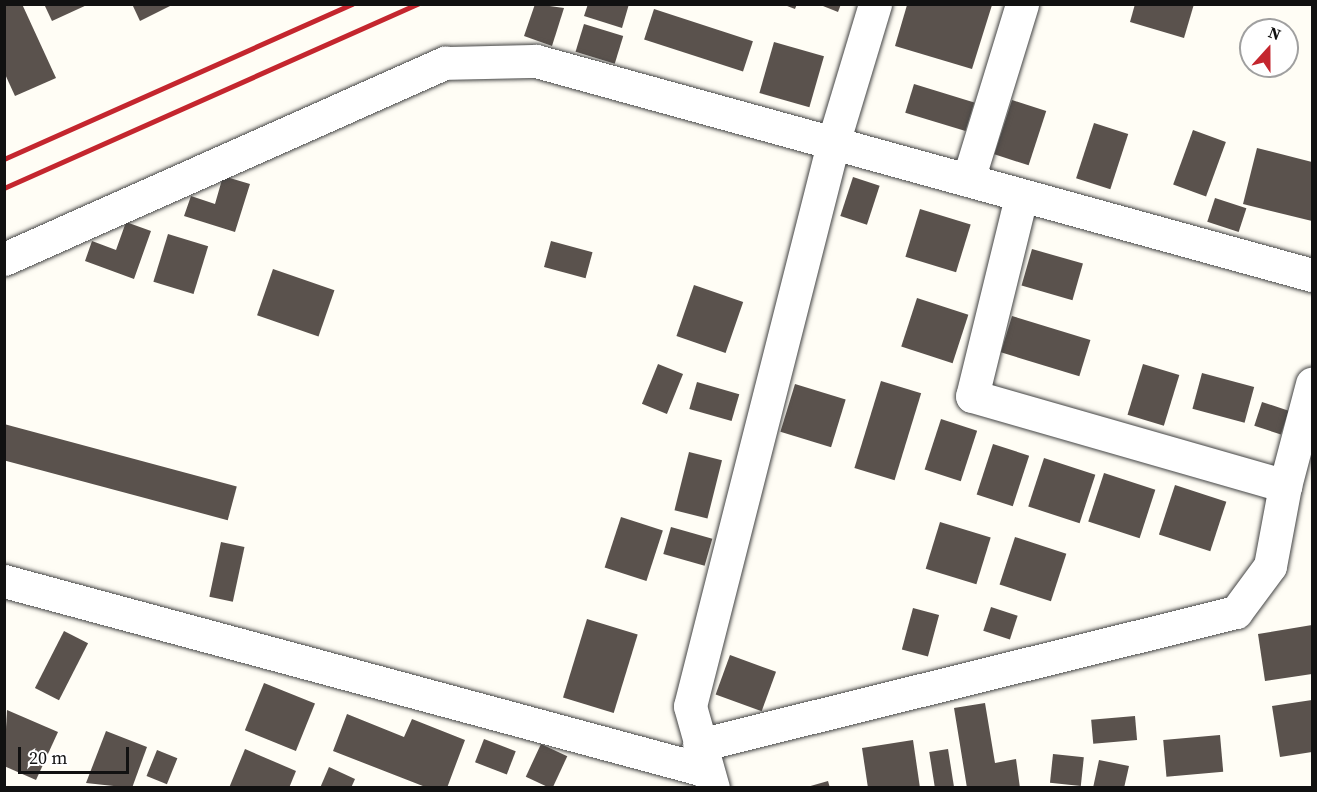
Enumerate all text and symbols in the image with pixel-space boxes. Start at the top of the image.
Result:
north arrow [1239,18,1299,78]
text: N [1265,21,1284,45]
scale bar [21,735,132,773]
text: 20 m [29,745,67,770]

